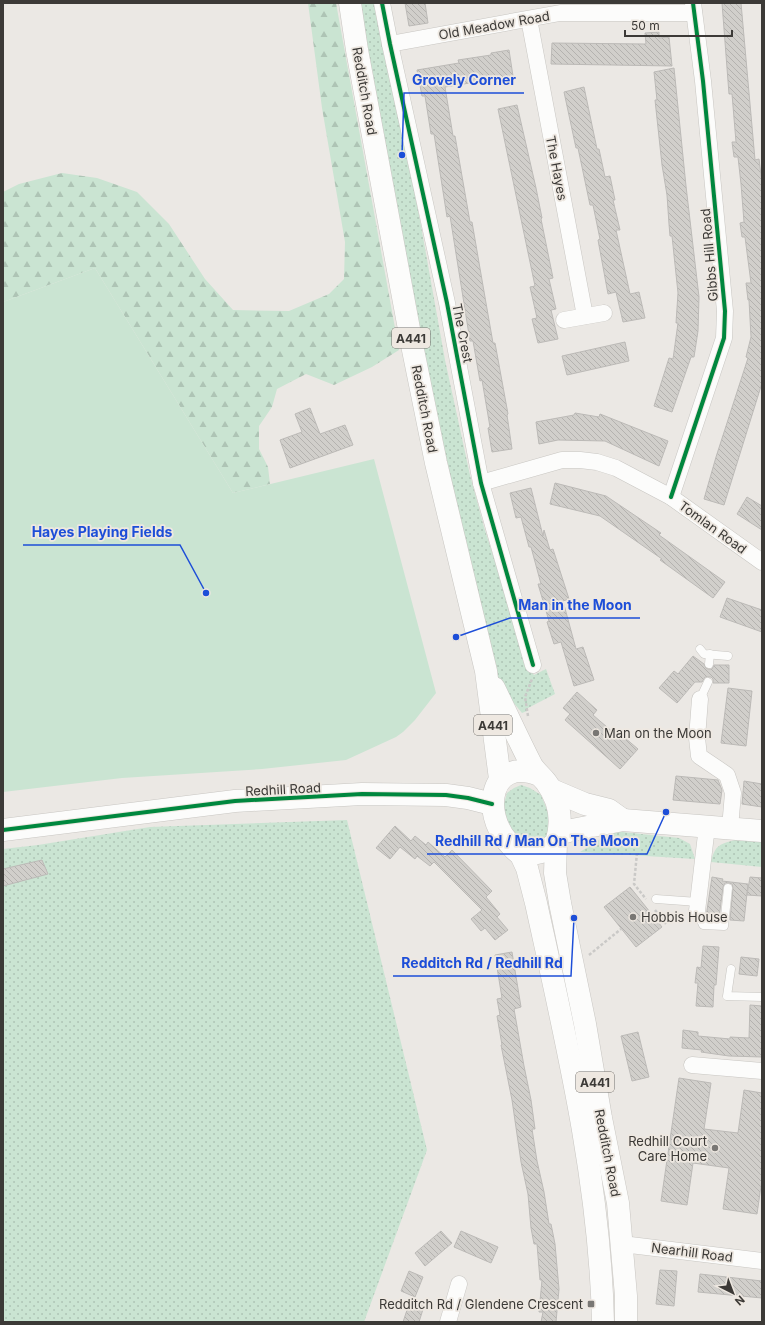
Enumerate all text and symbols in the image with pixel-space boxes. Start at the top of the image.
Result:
street label: Old Meadow Road [437,7,551,43]
scale bar [625,12,732,38]
text: 50 m [631,18,660,33]
street label: Redditch Road [349,46,381,136]
callout: Grovely Corner [404,67,524,93]
text: Grovely Corner [412,71,516,88]
street label: The Hayes [543,134,571,202]
street label: Gibbs Hill Road [697,208,721,302]
street label: The Crest [449,302,477,364]
road number: A441 [392,328,430,348]
street label: Redditch Road [409,364,441,454]
street label: Tomlan Road [676,497,750,557]
callout: Hayes Playing Fields [23,519,180,545]
text: Hayes Playing Fields [32,523,172,540]
callout: Man in the Moon [510,592,640,618]
text: Man in the Moon [518,596,632,613]
road number: A441 [474,715,512,735]
place label: Man on the Moon [604,725,712,741]
marker: Man on the Moon [591,728,601,738]
street label: Redhill Road [245,779,321,799]
callout: Redhill Rd / Man On The Moon [427,828,647,854]
text: Redhill Rd / Man On The Moon [435,832,639,849]
place label: Hobbis House [641,909,728,925]
marker: Hobbis House [628,912,638,922]
callout: Redditch Rd / Redhill Rd [393,950,571,976]
text: Redditch Rd / Redhill Rd [401,954,563,971]
road number: A441 [576,1072,614,1092]
street label: Redditch Road [592,1108,624,1198]
place label: Redhill Court Care Home [628,1133,707,1164]
marker: Redhill Court Care Home [710,1143,720,1153]
street label: Nearhill Road [650,1239,734,1265]
north arrow [713,1273,753,1313]
text: N [732,1292,747,1308]
place label: Redditch Rd / Glendene Crescent [379,1296,583,1312]
marker: Redditch Rd / Glendene Crescent [586,1299,596,1309]

